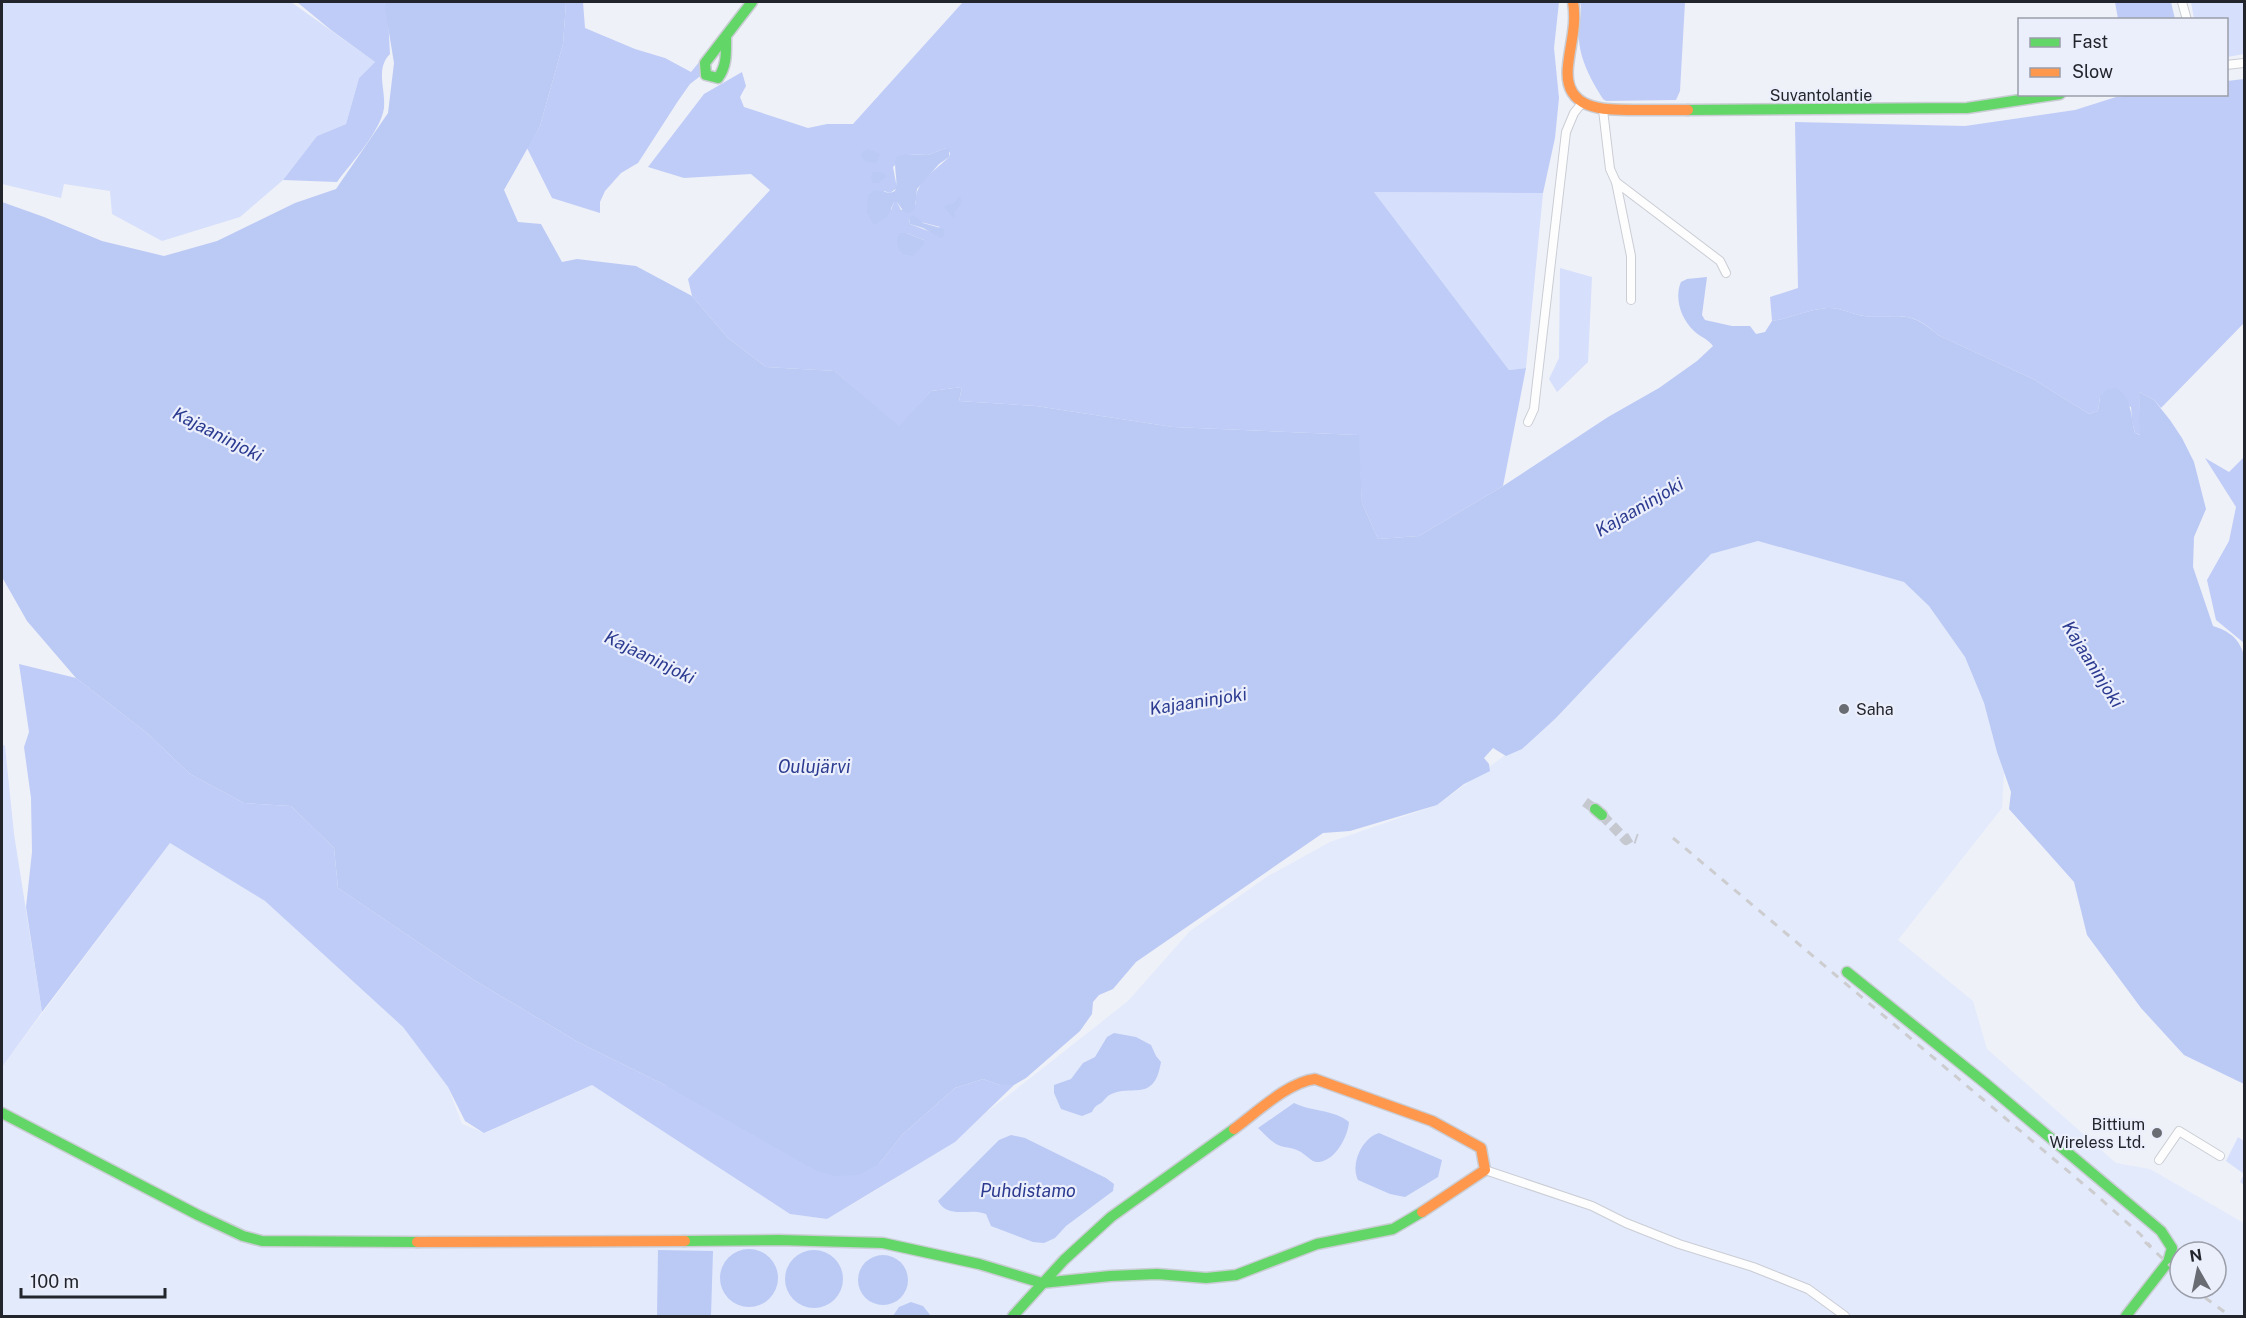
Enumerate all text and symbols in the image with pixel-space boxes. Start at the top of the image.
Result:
legend [2018,18,2228,96]
text: Fast [2072,31,2108,52]
text: Slow [2072,61,2113,82]
street label: Suvantolantie [1770,86,1872,105]
water label: Kajaaninjoki [169,402,267,466]
water label: Kajaaninjoki [1591,473,1687,541]
water label: Kajaaninjoki [2058,617,2128,712]
water label: Kajaaninjoki [601,626,699,688]
water label: Kajaaninjoki [1148,683,1249,719]
place label: Saha [1856,700,1894,719]
marker: Saha [1837,702,1851,716]
water label: Oulujärvi [778,756,851,777]
place label: Bittium Wireless Ltd. [2049,1115,2145,1152]
marker: Bittium Wireless Ltd. [2150,1126,2164,1140]
water label: Puhdistamo [980,1180,1076,1201]
north arrow [2168,1240,2228,1300]
text: N [2188,1245,2203,1266]
scale bar [21,1261,165,1299]
text: 100 m [30,1271,79,1292]

